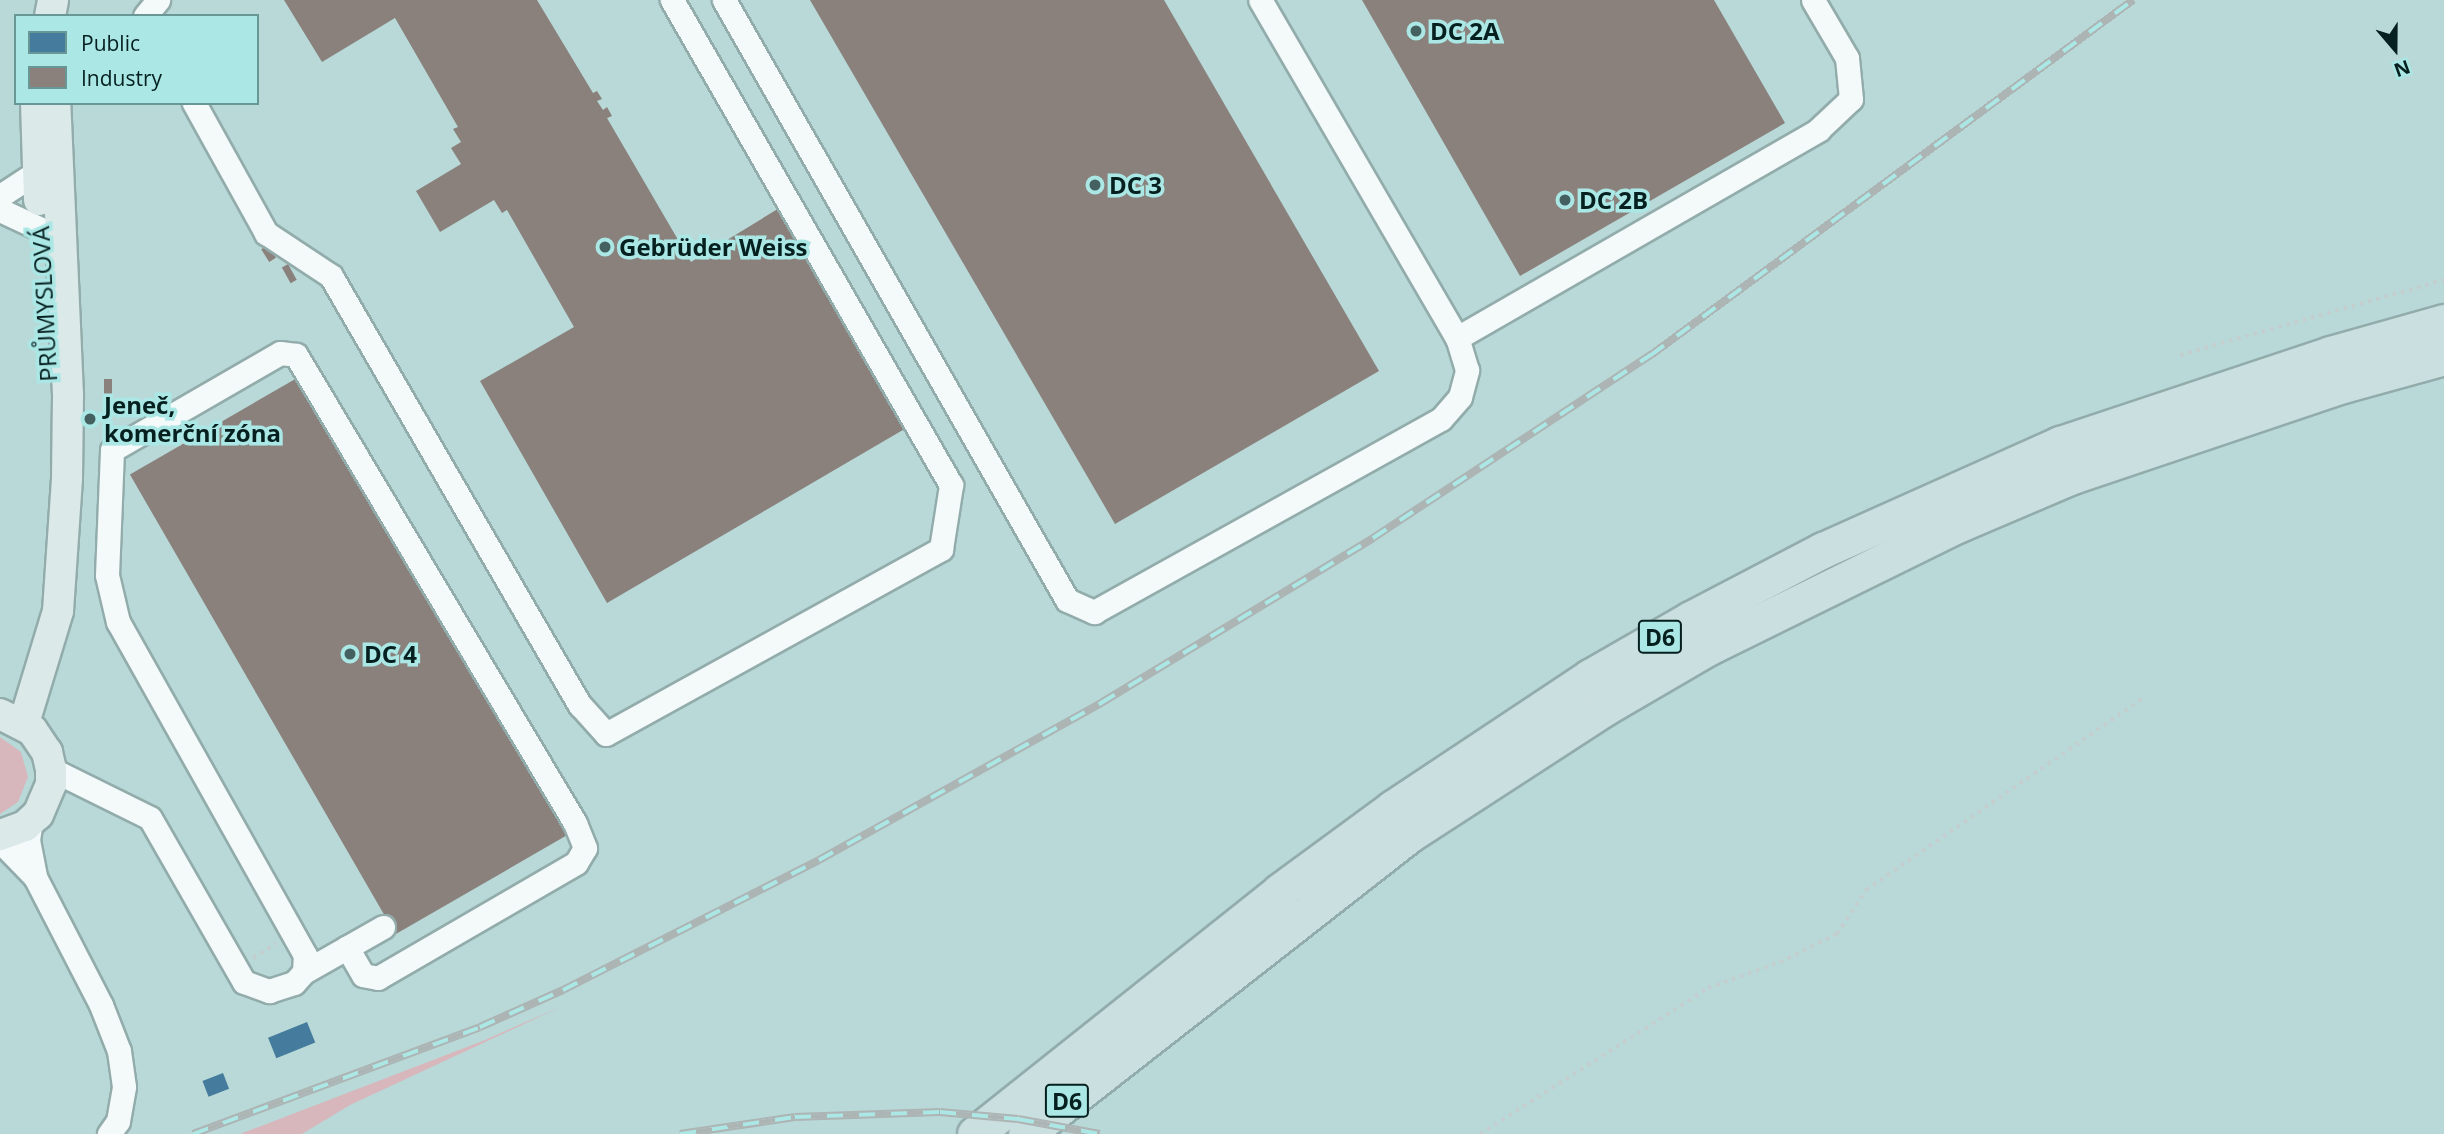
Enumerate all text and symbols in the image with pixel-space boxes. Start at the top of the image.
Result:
legend [14,14,259,105]
north arrow [2360,14,2430,84]
place label: DC 2A [1430,17,1500,45]
marker: DC 2A [1408,23,1424,39]
text: Public [81,29,140,57]
text: N [2390,54,2414,84]
text: Industry [81,64,162,92]
place label: DC 3 [1109,171,1162,199]
marker: DC 3 [1087,177,1103,193]
place label: DC 2B [1579,186,1648,214]
marker: DC 2B [1557,192,1573,208]
street label: PRŮMYSLOVÁ [26,226,62,382]
place label: Gebrüder Weiss [619,233,807,261]
marker: Gebrüder Weiss [597,239,613,255]
place label: Jeneč, komerční zóna [104,391,281,447]
marker: Jeneč, komerční zóna [82,411,98,427]
road number: D6 [1637,618,1683,656]
place label: DC 4 [364,640,417,668]
marker: DC 4 [342,646,358,662]
road number: D6 [1044,1082,1090,1120]

